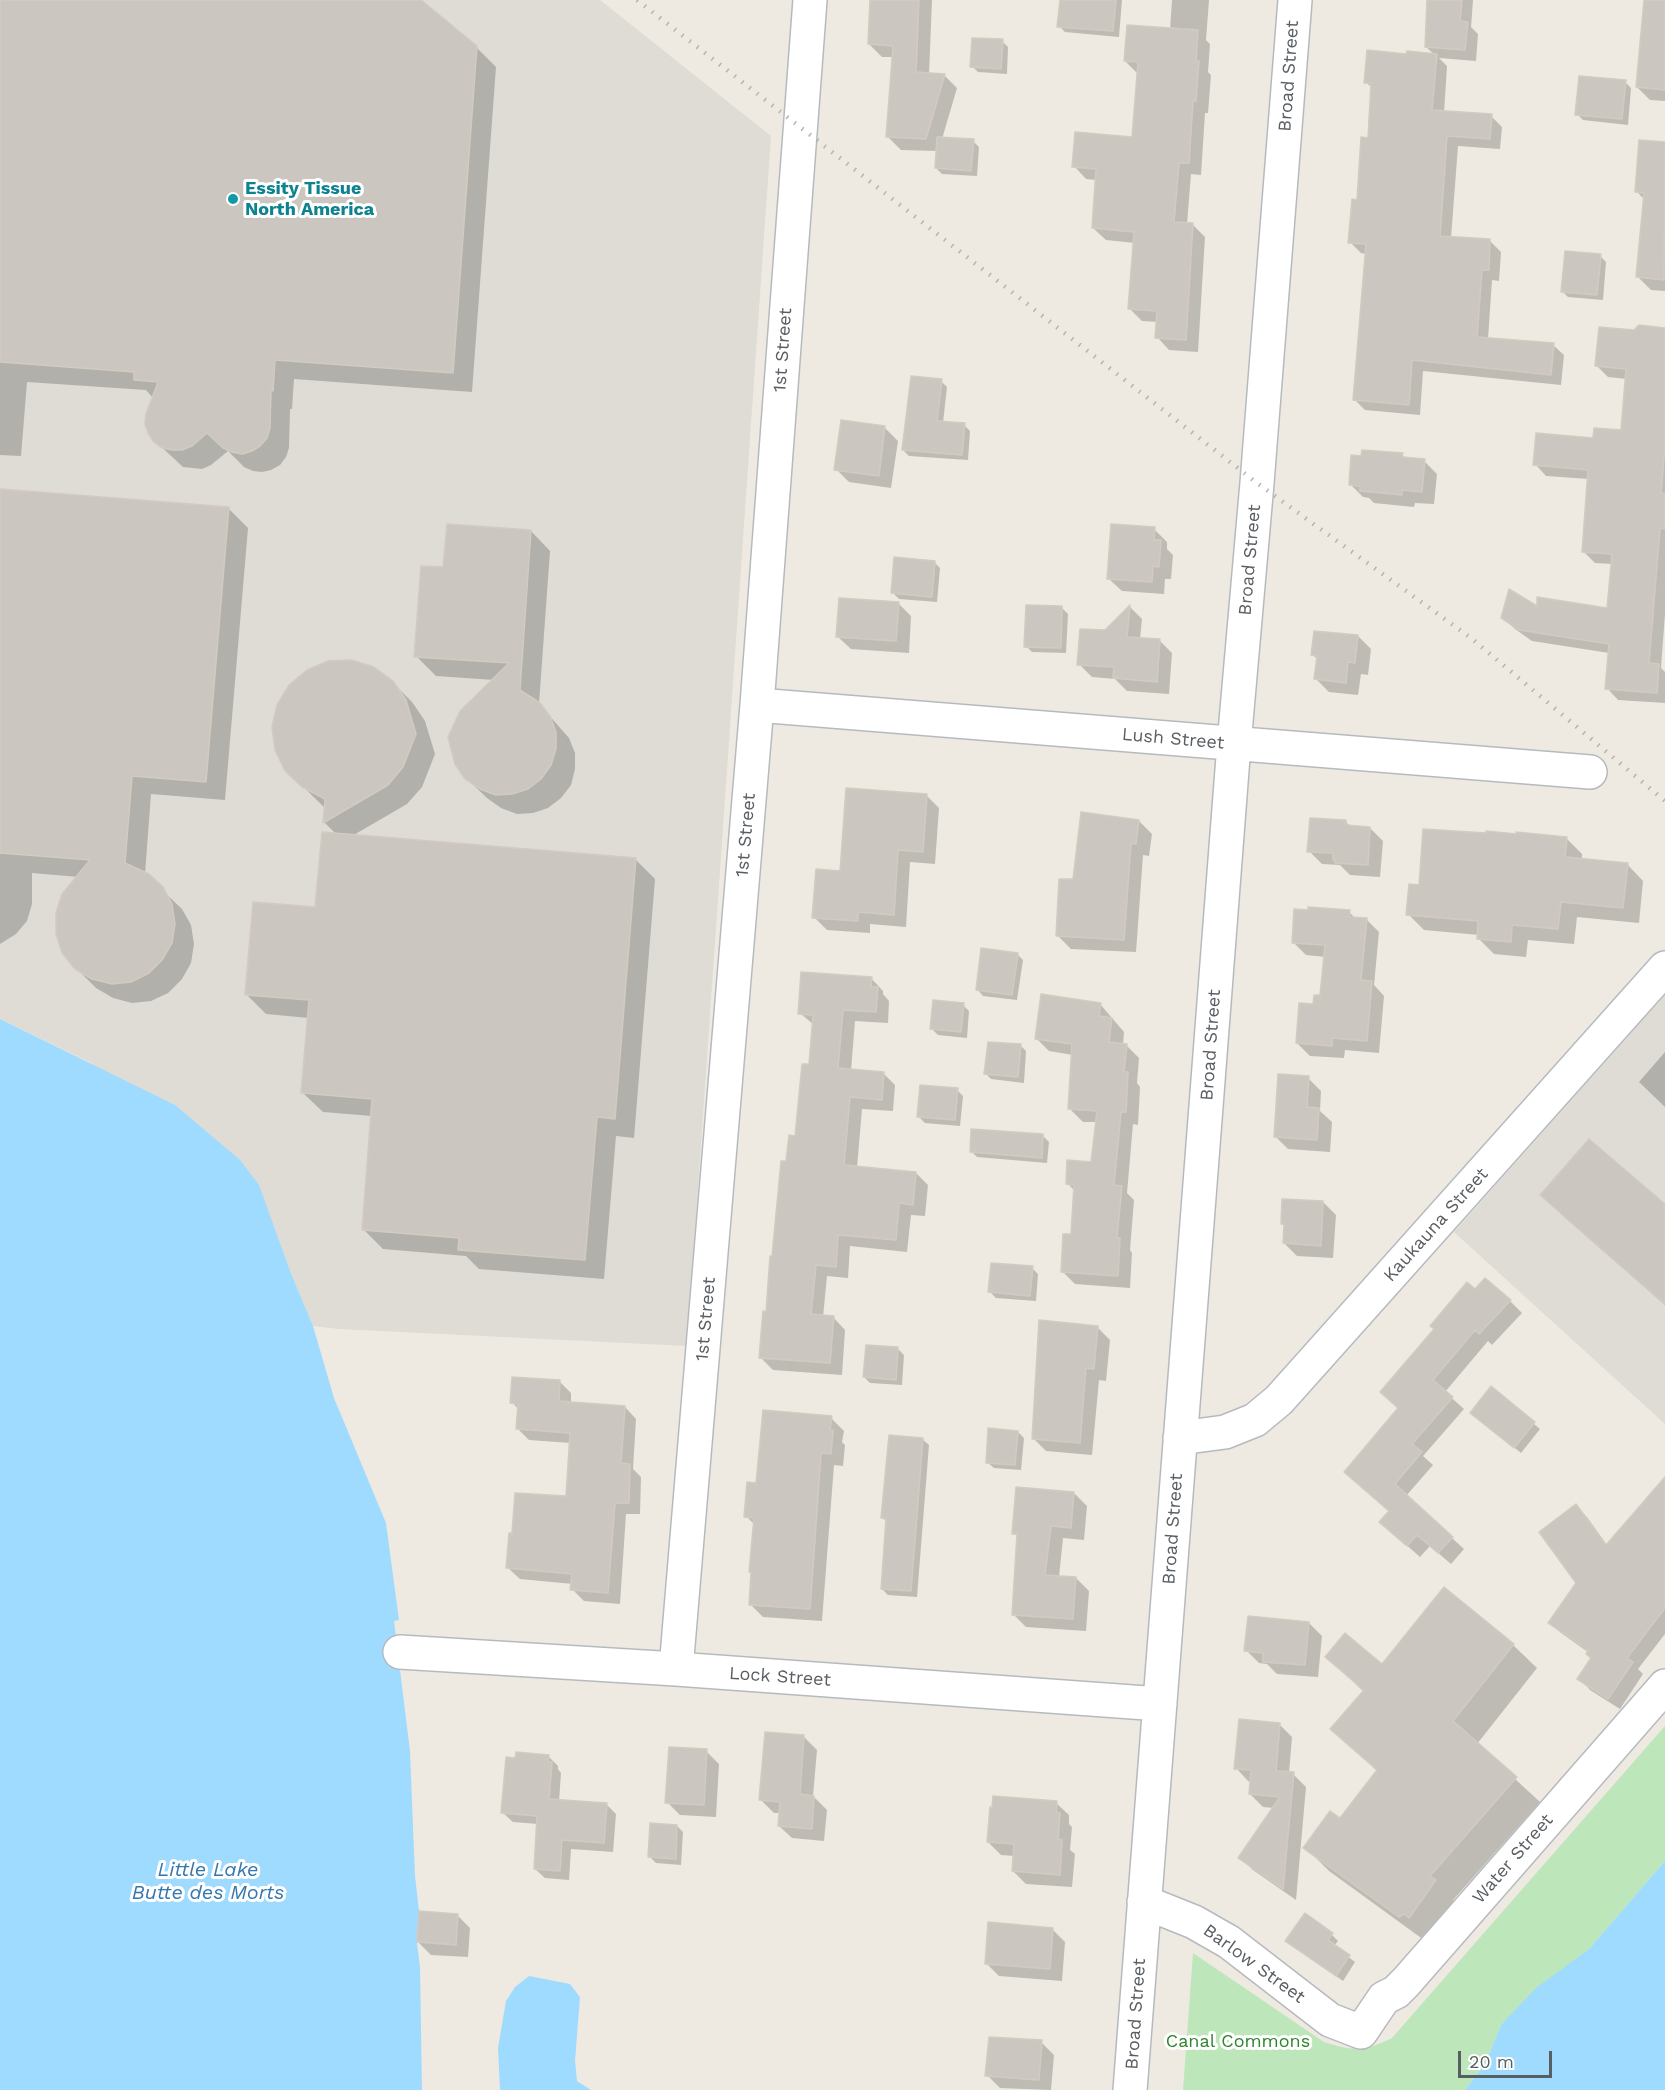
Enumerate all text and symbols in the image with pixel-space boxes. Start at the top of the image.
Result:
street label: Broad Street [1274,20,1304,132]
place label: Essity Tissue North America [245,178,374,220]
marker: Essity Tissue North America [226,192,240,206]
street label: 1st Street [769,307,797,393]
street label: Broad Street [1234,504,1266,616]
street label: Lush Street [1121,724,1225,754]
street label: 1st Street [732,792,760,878]
street label: Broad Street [1196,989,1226,1101]
street label: Kaukauna Street [1379,1164,1493,1286]
street label: 1st Street [692,1276,720,1362]
street label: Broad Street [1158,1473,1188,1585]
street label: Lock Street [728,1663,832,1691]
street label: Water Street [1468,1810,1558,1908]
water label: Little Lake Butte des Morts [132,1858,284,1905]
street label: Barlow Street [1199,1920,1309,2008]
street label: Broad Street [1121,1958,1151,2070]
park label: Canal Commons [1166,2031,1310,2053]
scale bar [1461,2039,1556,2077]
text: 20 m [1469,2051,1514,2072]

